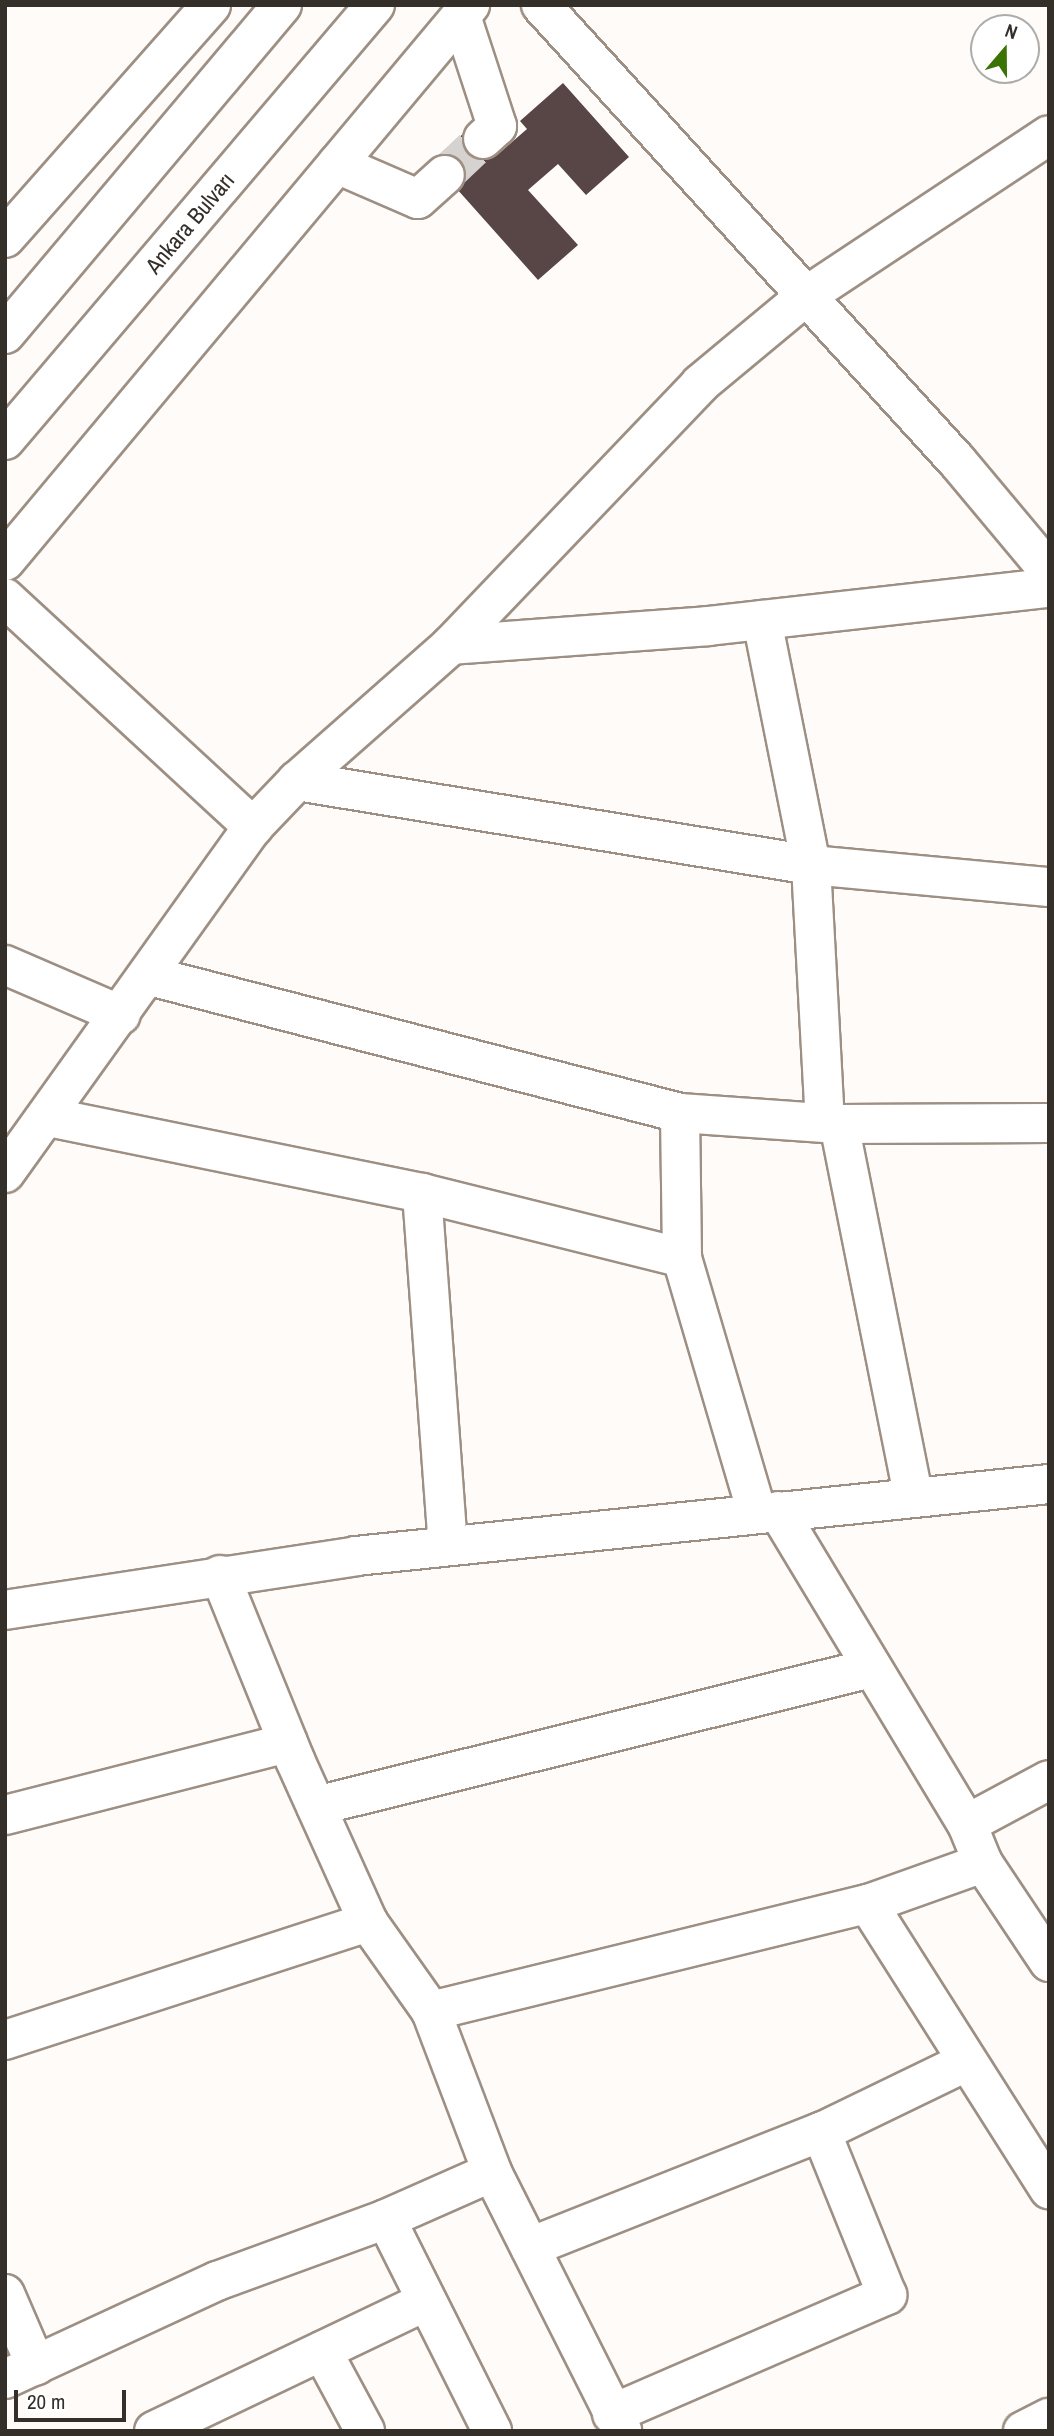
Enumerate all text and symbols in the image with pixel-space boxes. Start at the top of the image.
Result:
north arrow [970,14,1040,84]
text: N [1002,17,1021,45]
street label: Ankara Bulvarı [140,167,240,279]
scale bar [18,2376,130,2420]
text: 20 m [27,2387,65,2416]

